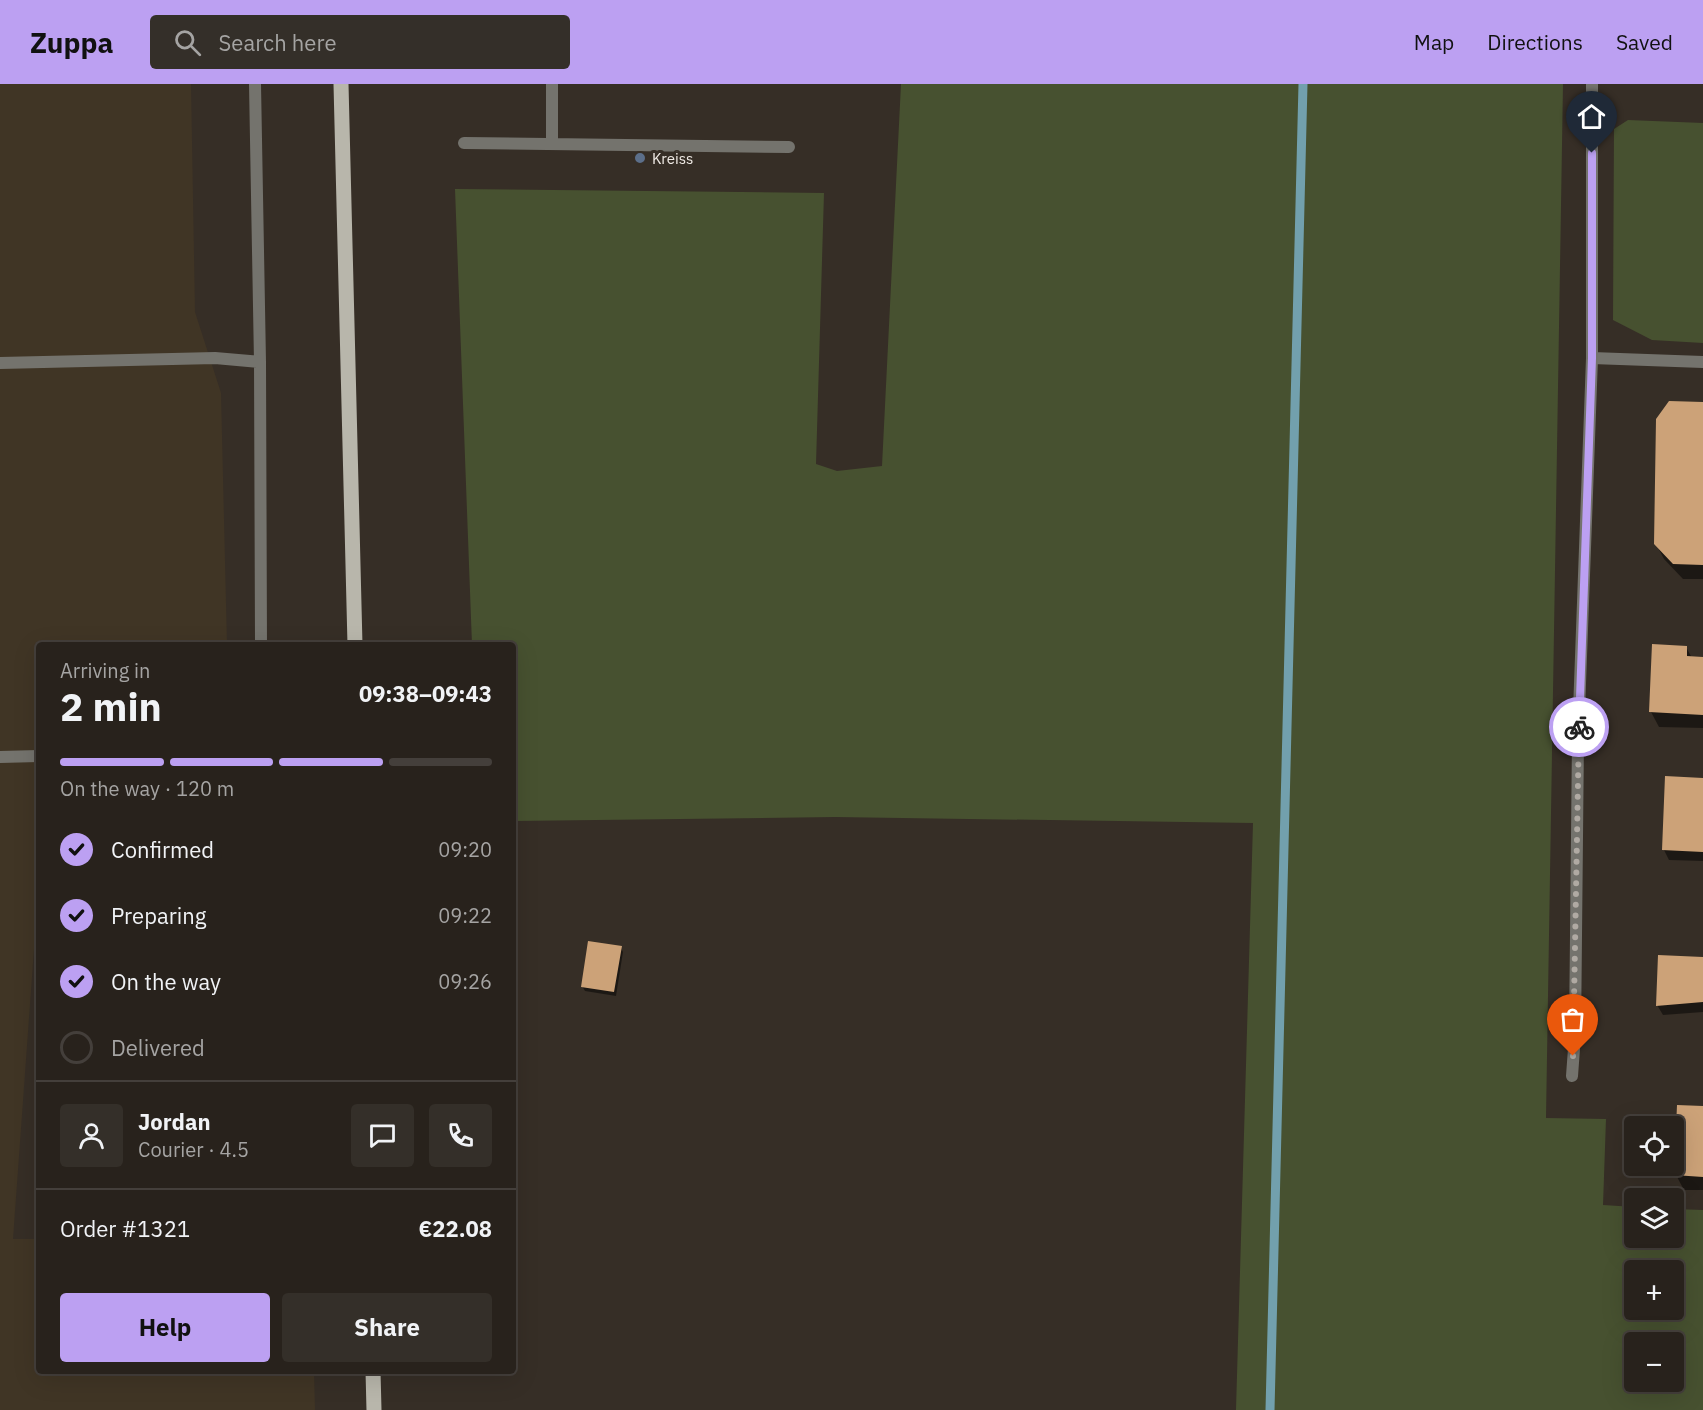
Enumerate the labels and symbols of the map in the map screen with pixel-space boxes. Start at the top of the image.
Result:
pin [1566,91,1617,153]
place label: Kreiss [652,149,693,168]
marker: Kreiss [633,151,647,165]
courier [1549,697,1609,757]
pin [1547,994,1598,1056]

